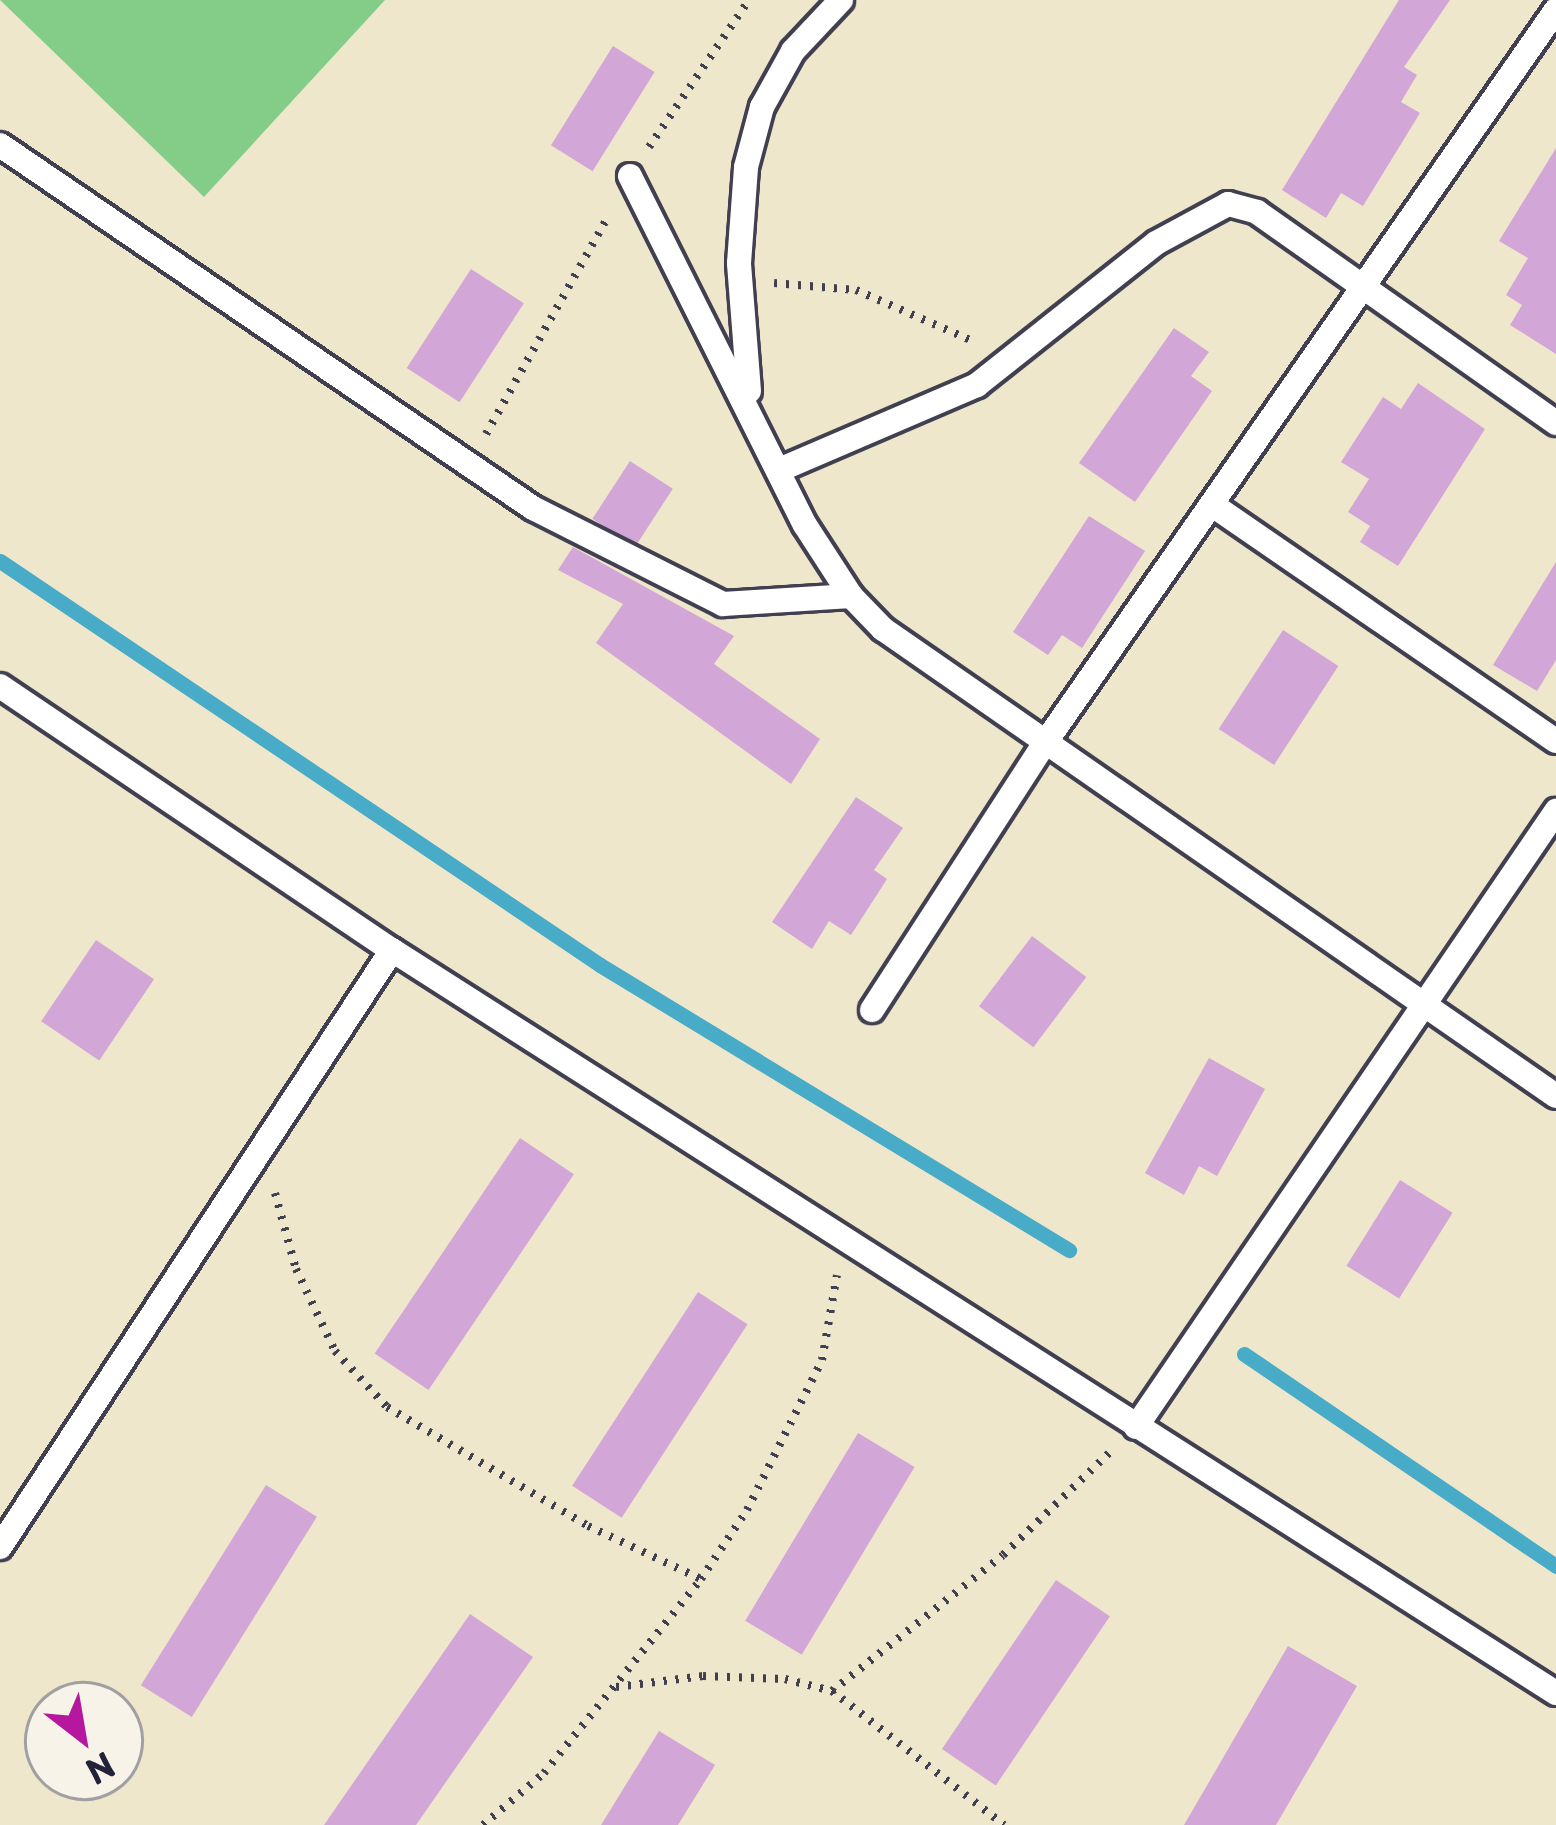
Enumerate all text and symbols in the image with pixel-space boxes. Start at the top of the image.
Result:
north arrow [24,1681,144,1801]
text: N [77,1741,125,1797]

